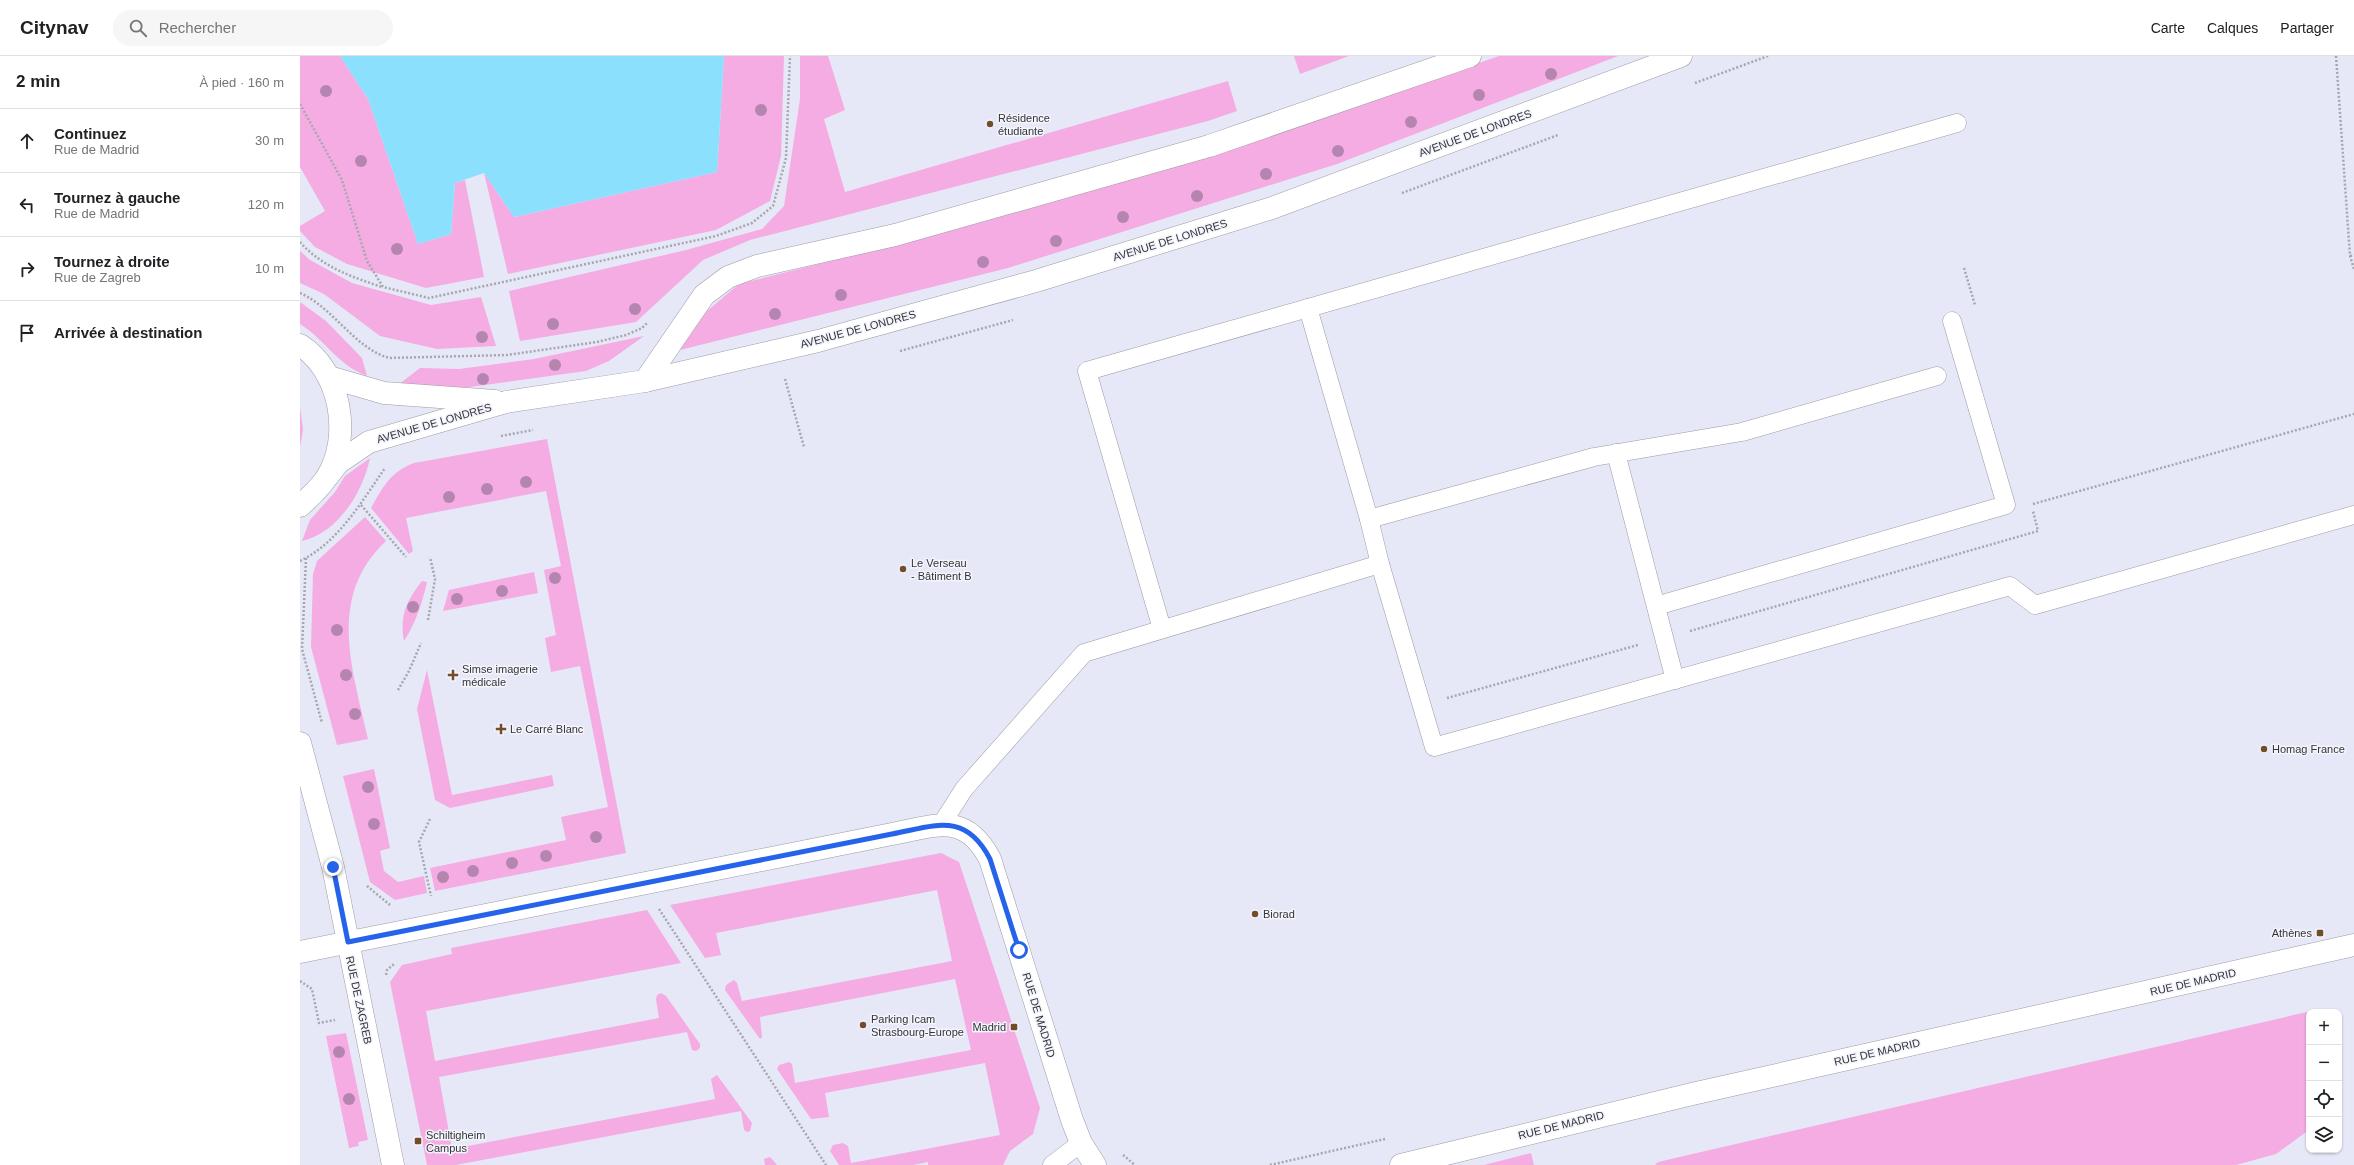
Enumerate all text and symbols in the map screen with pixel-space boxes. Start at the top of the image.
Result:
search box [113,10,393,46]
text: Citynav [20,17,89,38]
icon: search [127,17,149,39]
text: Rechercher [159,19,236,36]
text: Carte [2151,20,2185,36]
text: Calques [2207,20,2258,36]
text: Partager [2280,20,2334,36]
text: 2 min [16,72,60,91]
text: À pied · 160 m [199,75,284,90]
street label: AVENUE DE LONDRES [1417,107,1533,159]
place label: Résidence étudiante [998,112,1050,137]
marker: Résidence étudiante [985,119,995,129]
text: Continuez [54,125,127,142]
icon: ahead [16,130,38,152]
text: 30 m [255,133,284,148]
text: Rue de Madrid [54,142,139,157]
text: Tournez à gauche [54,189,180,206]
icon: left [16,194,38,216]
text: 120 m [248,197,284,212]
text: Rue de Madrid [54,206,139,221]
street label: AVENUE DE LONDRES [1111,217,1229,263]
text: Tournez à droite [54,253,170,270]
icon: right [16,258,38,280]
text: 10 m [255,261,284,276]
text: Rue de Zagreb [54,270,141,285]
street label: AVENUE DE LONDRES [799,308,917,350]
icon: arrive [16,322,38,344]
text: Arrivée à destination [54,324,202,341]
street label: AVENUE DE LONDRES [375,401,493,445]
place label: Le Verseau - Bâtiment B [911,557,972,582]
marker: Le Verseau - Bâtiment B [898,564,908,574]
place label: Simse imagerie médicale [462,663,538,688]
marker: Simse imagerie médicale [447,669,459,681]
marker: Le Carré Blanc [495,723,507,735]
place label: Le Carré Blanc [510,723,584,735]
place label: Homag France [2272,743,2345,755]
marker: Homag France [2259,744,2269,754]
route end [324,858,342,876]
place label: Biorad [1263,908,1295,920]
marker: Biorad [1250,909,1260,919]
place label: Athènes [2272,927,2312,939]
marker: Athènes [2315,928,2325,938]
route start [1010,941,1028,959]
street label: RUE DE ZAGREB [344,955,374,1045]
street label: RUE DE MADRID [2149,966,2237,998]
street label: RUE DE MADRID [1020,971,1058,1059]
map controls [2306,1009,2342,1153]
button: + [2306,1009,2342,1045]
place label: Parking Icam Strasbourg-Europe [871,1013,964,1038]
marker: Parking Icam Strasbourg-Europe [858,1020,868,1030]
place label: Madrid [972,1021,1006,1033]
marker: Madrid [1009,1022,1019,1032]
street label: RUE DE MADRID [1833,1036,1921,1068]
button: − [2306,1045,2342,1081]
button: locate [2306,1081,2342,1117]
street label: RUE DE MADRID [1517,1109,1605,1141]
button: layers [2306,1117,2342,1153]
place label: Schiltigheim Campus [426,1129,485,1154]
marker: Schiltigheim Campus [413,1136,423,1146]

